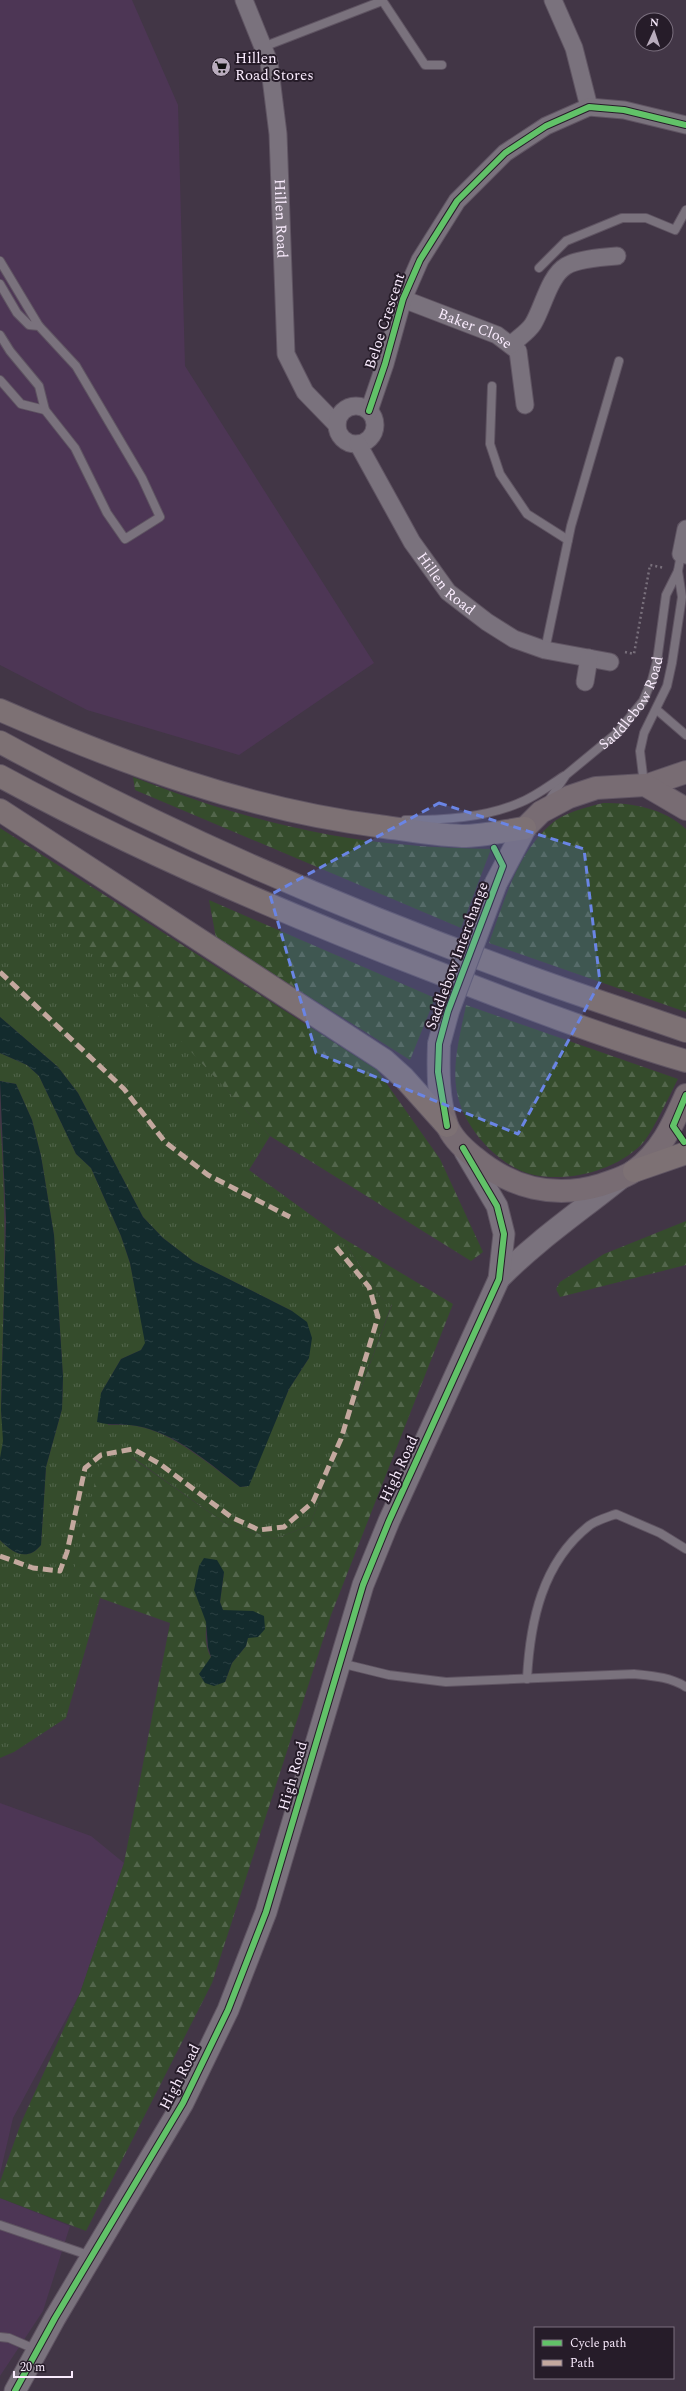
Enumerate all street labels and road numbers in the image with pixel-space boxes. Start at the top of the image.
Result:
street label: Hillen Road [268,178,294,259]
street label: Beloe Crescent [359,270,411,372]
street label: Baker Close [435,302,518,354]
street label: Hillen Road [411,547,480,621]
street label: Saddlebow Road [593,655,669,755]
street label: Saddlebow Interchange [420,879,494,1033]
street label: High Road [374,1432,424,1506]
street label: High Road [272,1739,314,1813]
street label: High Road [154,2040,206,2114]

